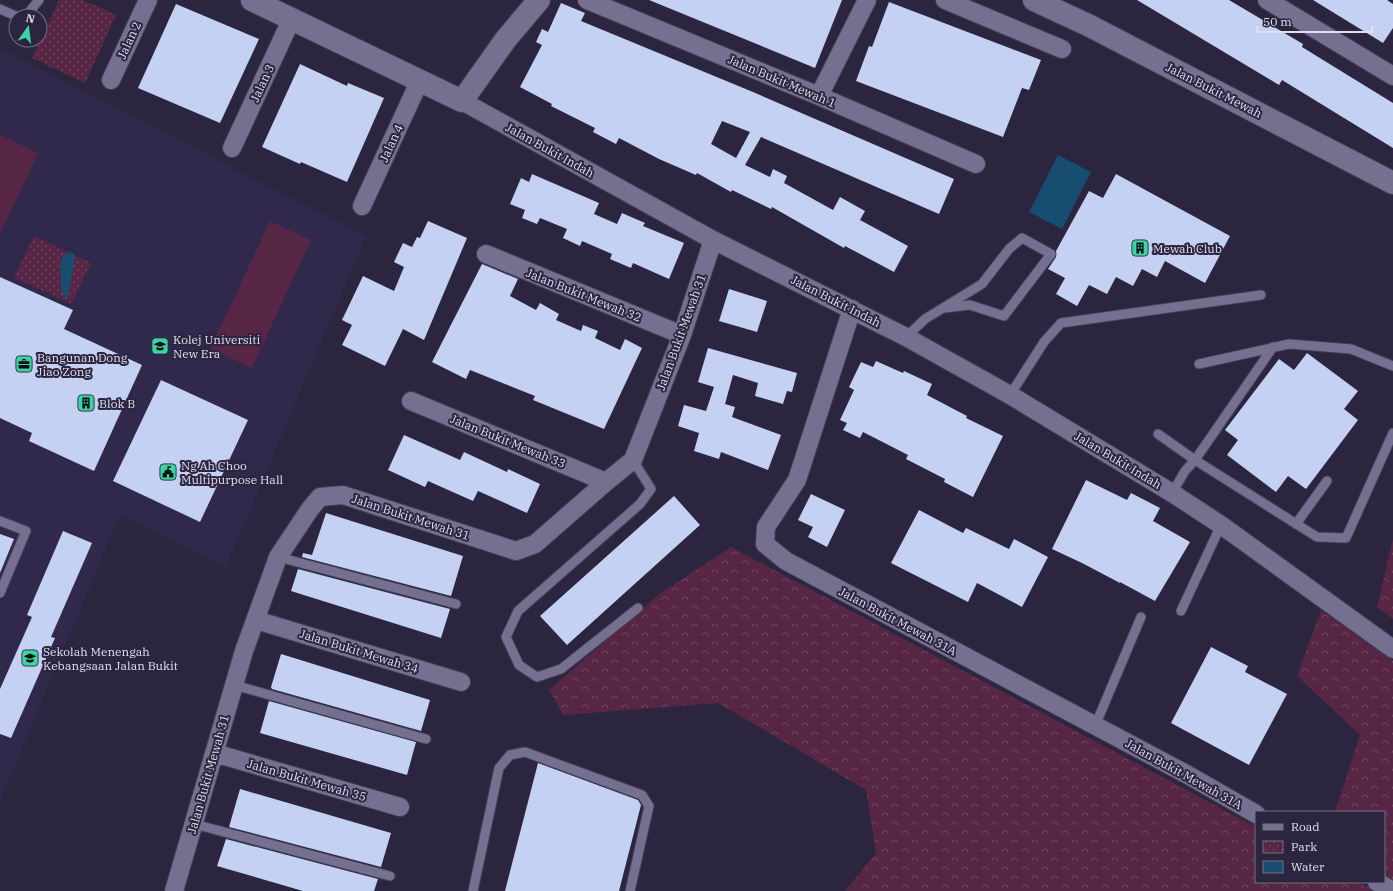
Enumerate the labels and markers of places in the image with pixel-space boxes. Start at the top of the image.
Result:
building icon: Mewah Club [1130,238,1150,258]
place label: Mewah Club [1153,241,1222,256]
place label: Kolej Universiti New Era [173,332,261,361]
school or university icon: Kolej Universiti New Era [150,336,170,356]
place label: Bangunan Dong Jiao Zong [37,350,128,379]
office icon: Bangunan Dong Jiao Zong [14,354,34,374]
building icon: Blok B [76,393,96,413]
place label: Blok B [99,396,135,411]
place label: Ng Ah Choo Multipurpose Hall [181,458,284,487]
public building icon: Ng Ah Choo Multipurpose Hall [158,462,178,482]
place label: Sekolah Menengah Kebangsaan Jalan Bukit [43,644,178,673]
school or university icon: Sekolah Menengah Kebangsaan Jalan Bukit [20,648,40,668]

